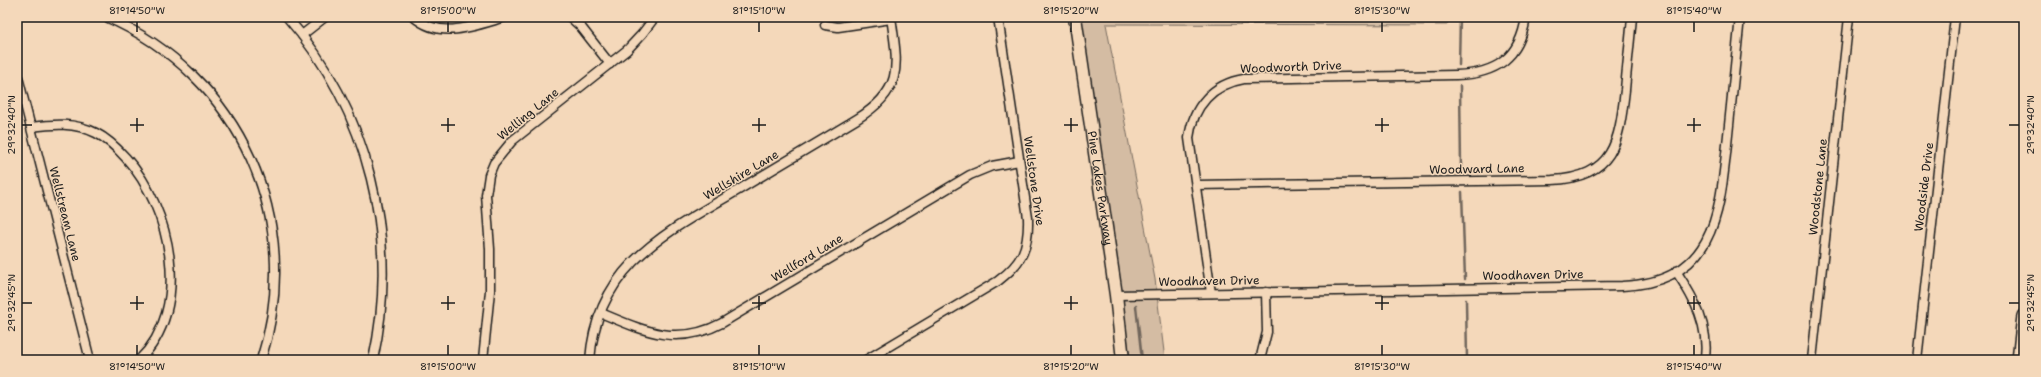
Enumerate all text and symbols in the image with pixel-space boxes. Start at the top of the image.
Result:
text: 81°14'50"W [109,4,165,17]
text: 81°15'00"W [420,4,476,17]
text: 81°15'10"W [732,4,786,17]
text: 81°15'20"W [1043,4,1099,17]
text: 81°15'30"W [1354,4,1410,17]
text: 81°15'40"W [1666,4,1722,17]
street label: Woodworth Drive [1240,57,1342,77]
street label: Welling Lane [494,84,562,144]
text: 29°32'40"N [5,95,18,155]
text: 29°32'40"N [2024,95,2037,155]
street label: Pine Lakes Parkway [1084,130,1117,247]
street label: Wellstone Drive [1020,135,1048,227]
street label: Woodstone Lane [1805,138,1831,236]
street label: Woodside Drive [1911,141,1937,233]
street label: Wellshire Lane [700,146,782,204]
street label: Woodward Lane [1429,160,1525,178]
street label: Wellstream Lane [45,165,85,263]
street label: Wellford Lane [768,230,846,286]
street label: Woodhaven Drive [1482,266,1584,284]
street label: Woodhaven Drive [1158,272,1260,290]
text: 29°32'45"N [5,274,18,332]
text: 29°32'45"N [2024,274,2037,332]
text: 81°14'50"W [109,360,165,373]
text: 81°15'00"W [420,360,476,373]
text: 81°15'10"W [732,360,786,373]
text: 81°15'20"W [1043,360,1099,373]
text: 81°15'30"W [1354,360,1410,373]
text: 81°15'40"W [1666,360,1722,373]

